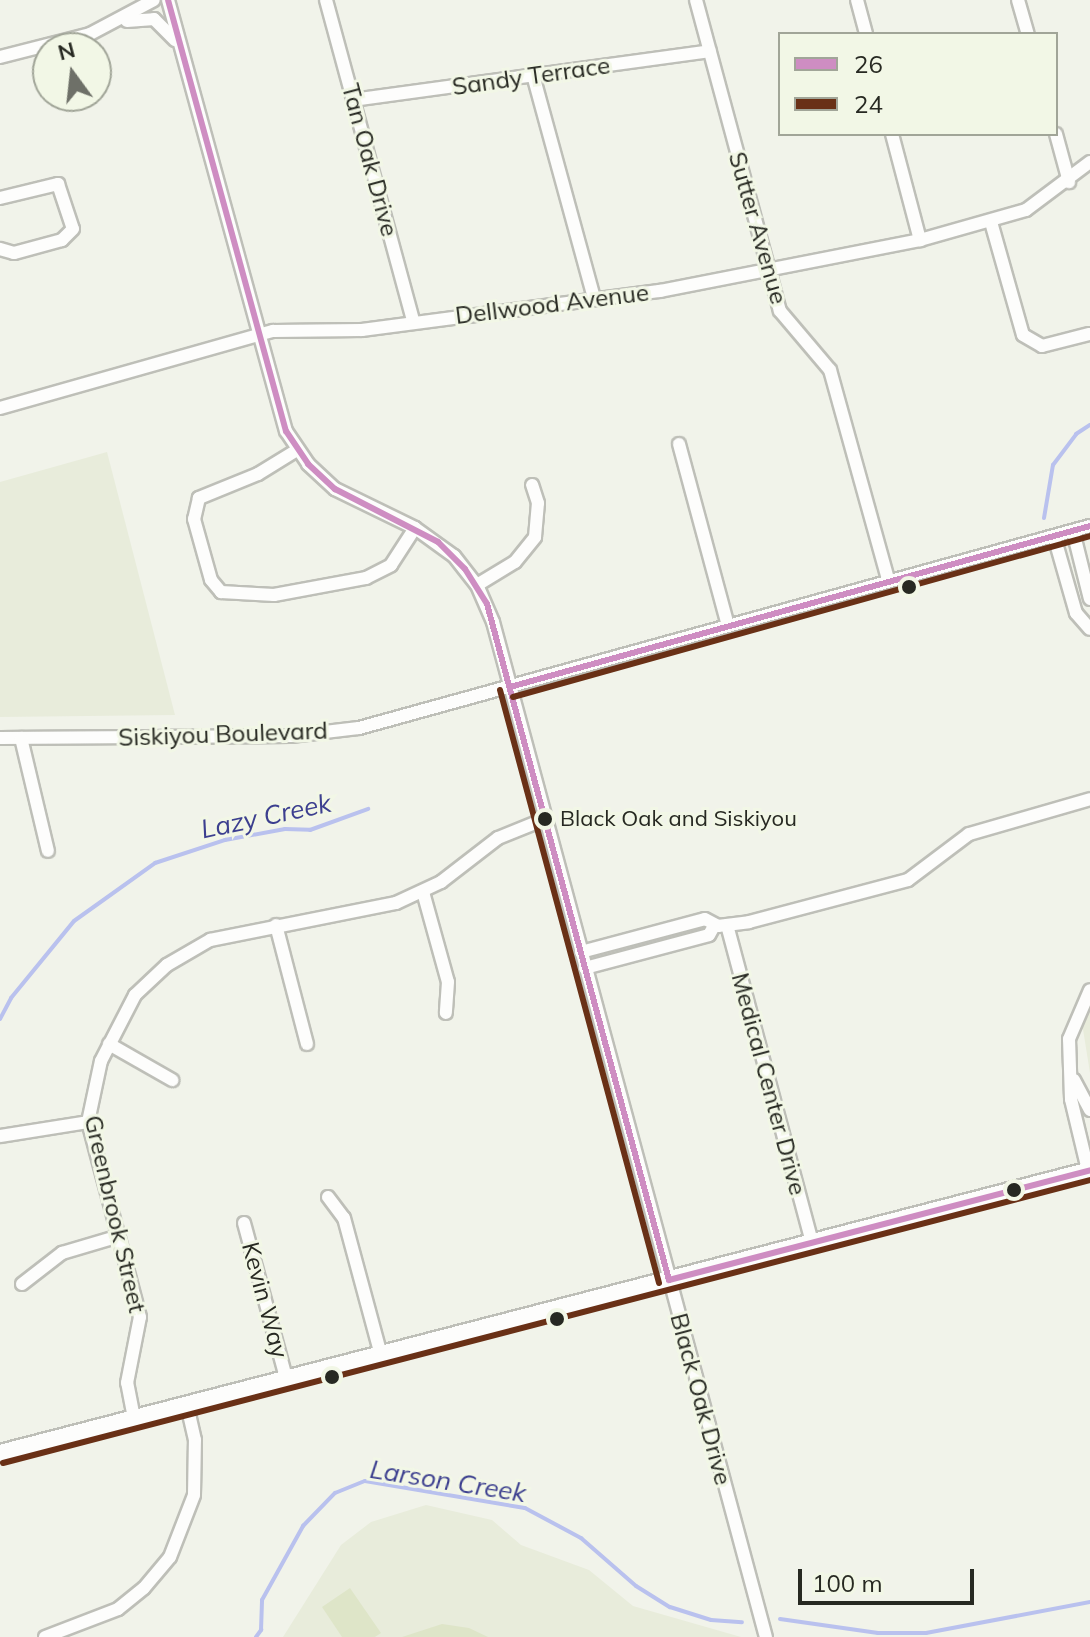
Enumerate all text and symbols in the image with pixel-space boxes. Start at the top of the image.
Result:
north arrow [32,32,112,112]
legend [778,32,1058,136]
text: N [55,35,78,66]
text: 26 [854,49,883,79]
street label: Sandy Terrace [450,51,612,101]
street label: Tan Oak Drive [336,80,404,240]
text: 24 [854,89,883,119]
street label: Sutter Avenue [723,149,793,307]
street label: Dellwood Avenue [454,278,650,330]
unlabelled marker [901,579,917,595]
street label: Siskiyou Boulevard [118,716,328,752]
water label: Lazy Creek [198,787,334,845]
place label: Black Oak and Siskiyou [560,806,797,832]
marker: Black Oak and Siskiyou [537,811,553,827]
street label: Medical Center Drive [725,970,813,1198]
street label: Greenbrook Street [78,1113,152,1315]
unlabelled marker [1006,1182,1022,1198]
street label: Kevin Way [236,1239,294,1361]
street label: Black Oak Drive [664,1310,738,1488]
unlabelled marker [549,1311,565,1327]
unlabelled marker [324,1369,340,1385]
water label: Larson Creek [368,1453,528,1509]
scale bar [802,1553,978,1603]
text: 100 m [812,1568,883,1598]

